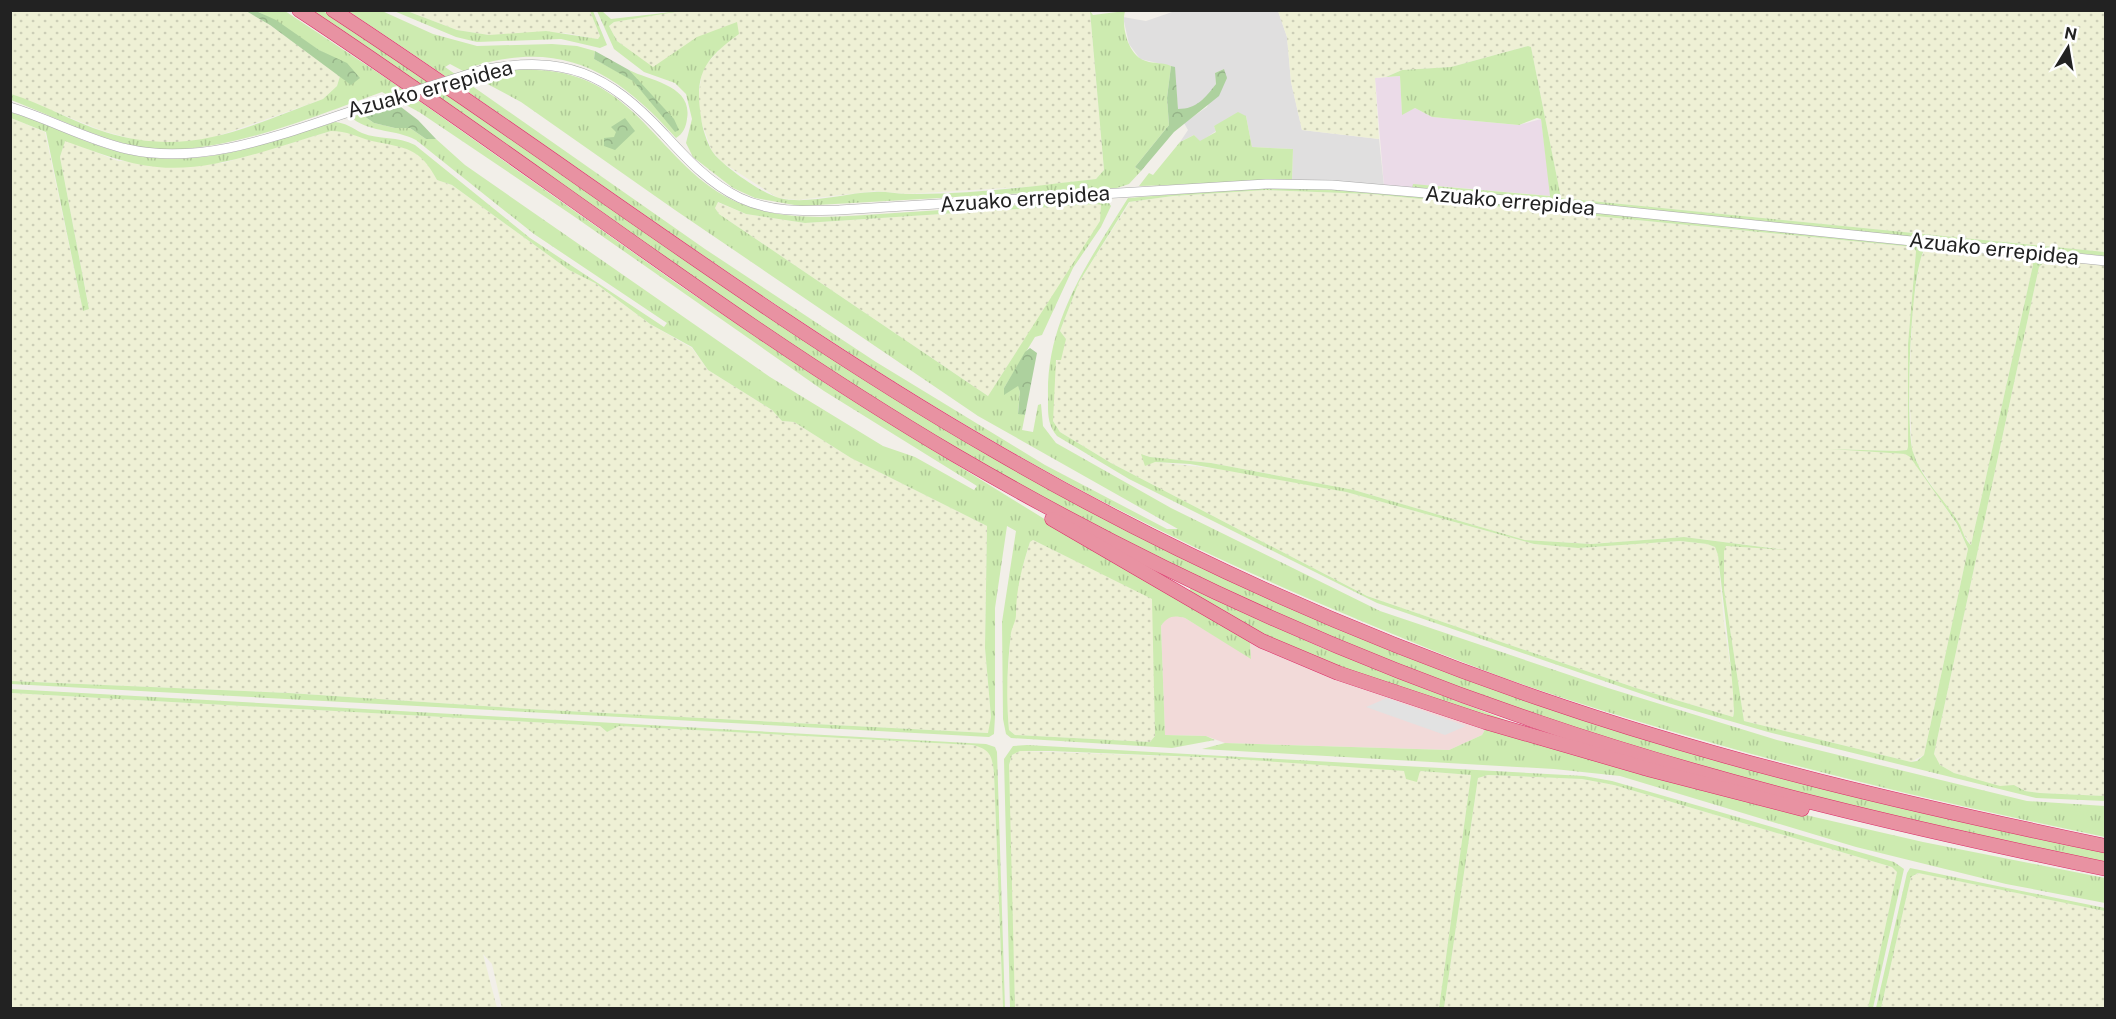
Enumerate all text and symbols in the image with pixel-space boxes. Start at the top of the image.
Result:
north arrow [2038,18,2098,78]
text: N [2063,23,2079,44]
street label: Azuako errepidea [344,54,515,123]
street label: Azuako errepidea [939,180,1111,217]
street label: Azuako errepidea [1424,181,1596,220]
street label: Azuako errepidea [1908,227,2080,270]

